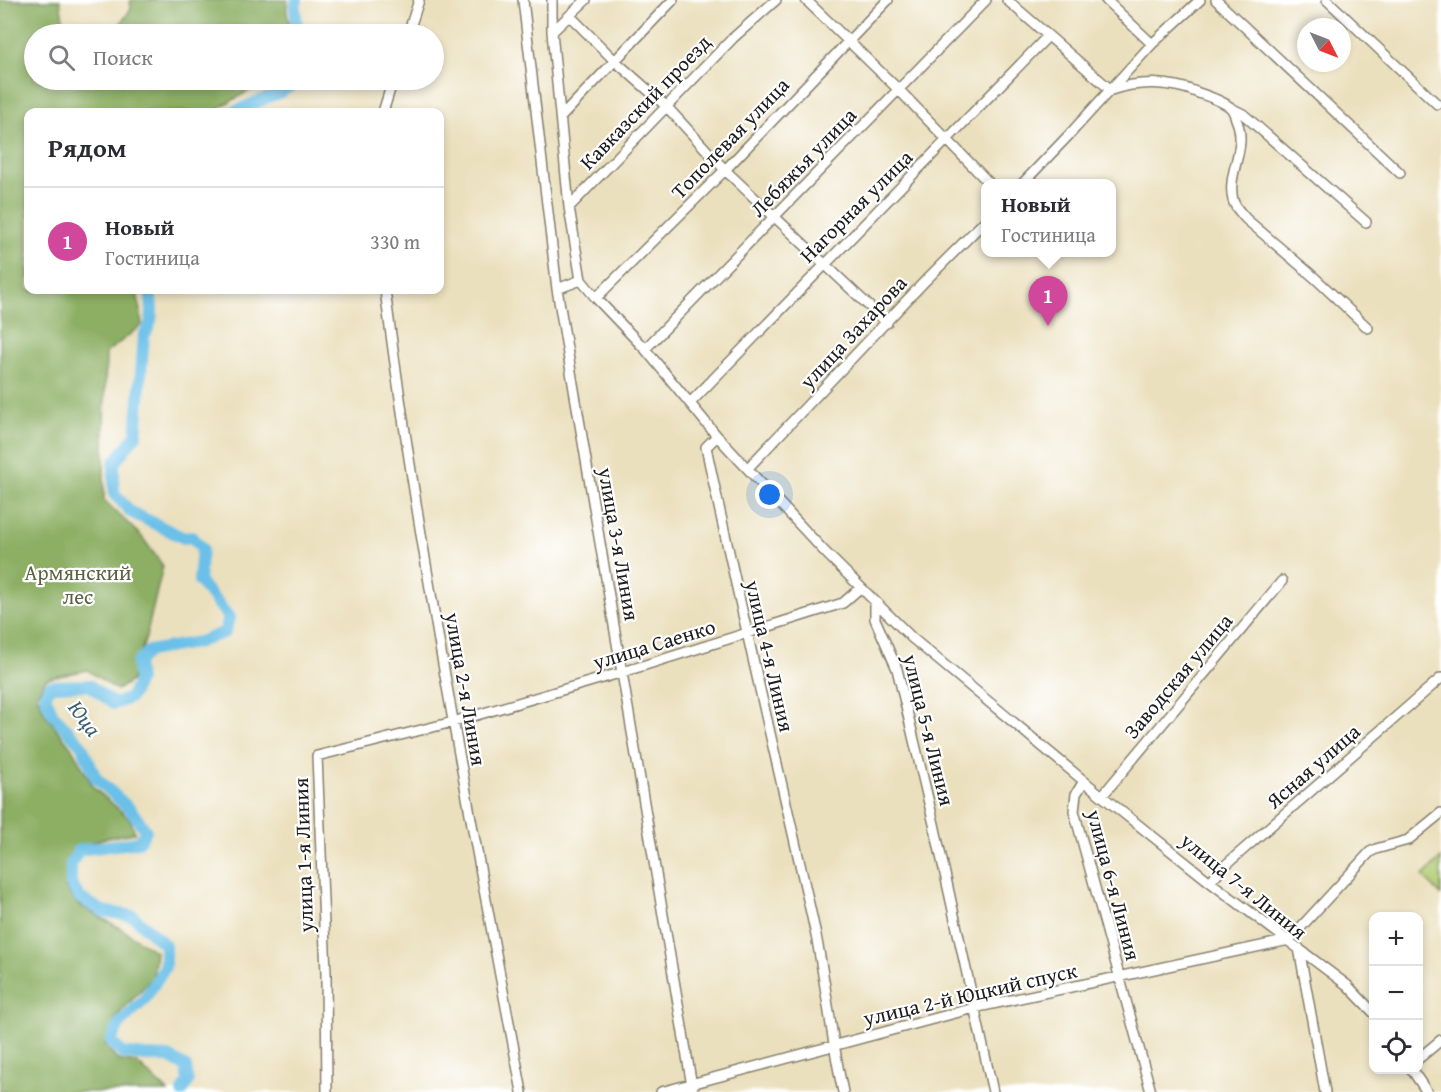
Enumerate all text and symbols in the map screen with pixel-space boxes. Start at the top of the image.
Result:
north arrow [1297,18,1351,72]
search box [24,24,444,90]
street label: Кавказский проезд [572,27,718,177]
icon: search [45,41,78,74]
text: Поиск [93,41,153,73]
street label: Тополевая улица [664,70,796,206]
street label: Лебяжья улица [743,100,863,224]
text: Рядом [48,128,126,167]
street label: Нагорная улица [792,142,920,270]
popup [981,179,1116,257]
text: Новый [1001,188,1070,220]
text: Новый [105,211,174,243]
text: Гостиница [1001,220,1096,249]
text: 1 [62,227,73,256]
text: 330 m [370,227,420,256]
text: Гостиница [105,243,200,272]
street label: улица Захарова [791,268,914,396]
pin: 1 [1028,276,1068,326]
street label: улица 3-я Линия [590,464,648,623]
your location [755,480,784,509]
park label: Армянский лес [24,557,132,612]
street label: улица 4-я Линия [737,576,803,735]
street label: Заводская улица [1116,606,1240,746]
street label: улица 2-я Линия [437,609,495,768]
street label: улица Саенко [588,611,719,678]
street label: улица 5-я Линия [895,650,963,809]
water label: Юца [61,693,109,743]
street label: Ясная улица [1258,716,1367,816]
street label: улица 1-я Линия [285,777,321,934]
street label: улица 6-я Линия [1079,805,1149,964]
street label: улица 7-я Линия [1173,825,1314,947]
map controls [1369,912,1423,1074]
button: + [1369,912,1423,966]
street label: улица 2-й Юцкий спуск [859,954,1080,1034]
button: − [1369,966,1423,1020]
button: locate [1369,1020,1423,1074]

